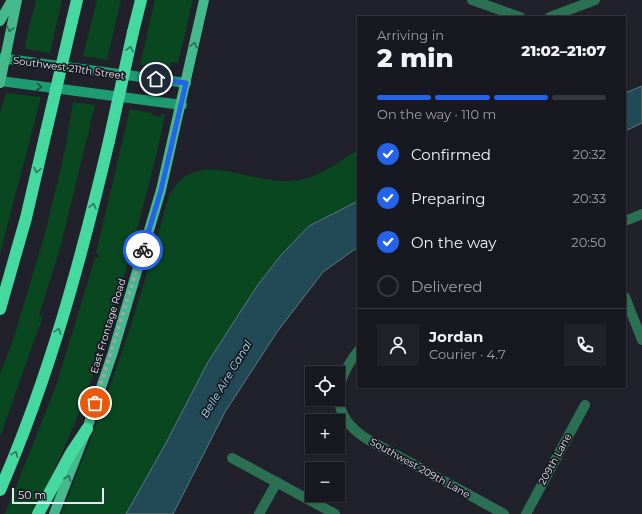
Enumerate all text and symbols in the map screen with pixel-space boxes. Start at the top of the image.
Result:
one-way arrow [7,26,15,32]
text: Arriving in [377,27,444,43]
text: 21:02–21:07 [521,41,606,60]
one-way arrow [190,42,198,48]
text: 2 min [377,42,454,74]
one-way arrow [125,45,133,52]
street label: Southwest 211th Street [12,54,126,82]
pin [139,62,173,96]
icon: home [145,68,167,90]
one-way arrow [36,82,42,91]
text: On the way · 110 m [377,106,496,122]
icon: check [377,143,399,165]
text: Confirmed [411,145,491,164]
text: 20:32 [573,146,606,162]
one-way arrow [34,167,42,173]
icon: check [377,187,399,209]
text: Preparing [411,189,486,208]
text: 20:33 [573,190,606,206]
one-way arrow [89,203,97,209]
courier [123,230,163,270]
icon: check [377,231,399,253]
text: On the way [411,233,496,252]
text: 20:50 [571,234,606,250]
icon: bike [132,239,154,261]
street label: East Frontage Road [87,277,129,375]
text: Delivered [411,277,483,296]
button: person [377,324,419,366]
button: phone [564,324,606,366]
text: Jordan [429,327,483,346]
one-way arrow [54,328,62,335]
water label: Belle Aire Canal [197,338,255,420]
text: Courier · 4.7 [429,346,506,362]
map controls [305,366,345,502]
button: locate [305,366,345,406]
pin [78,386,112,420]
icon: bag [84,392,106,414]
button: + [305,414,345,454]
street label: 209th Lane [536,431,574,487]
street label: Southwest 209th Lane [368,435,472,501]
one-way arrow [10,450,18,457]
button: − [305,462,345,502]
one-way arrow [64,474,72,481]
scale bar [12,486,104,505]
text: 50 m [18,488,46,502]

